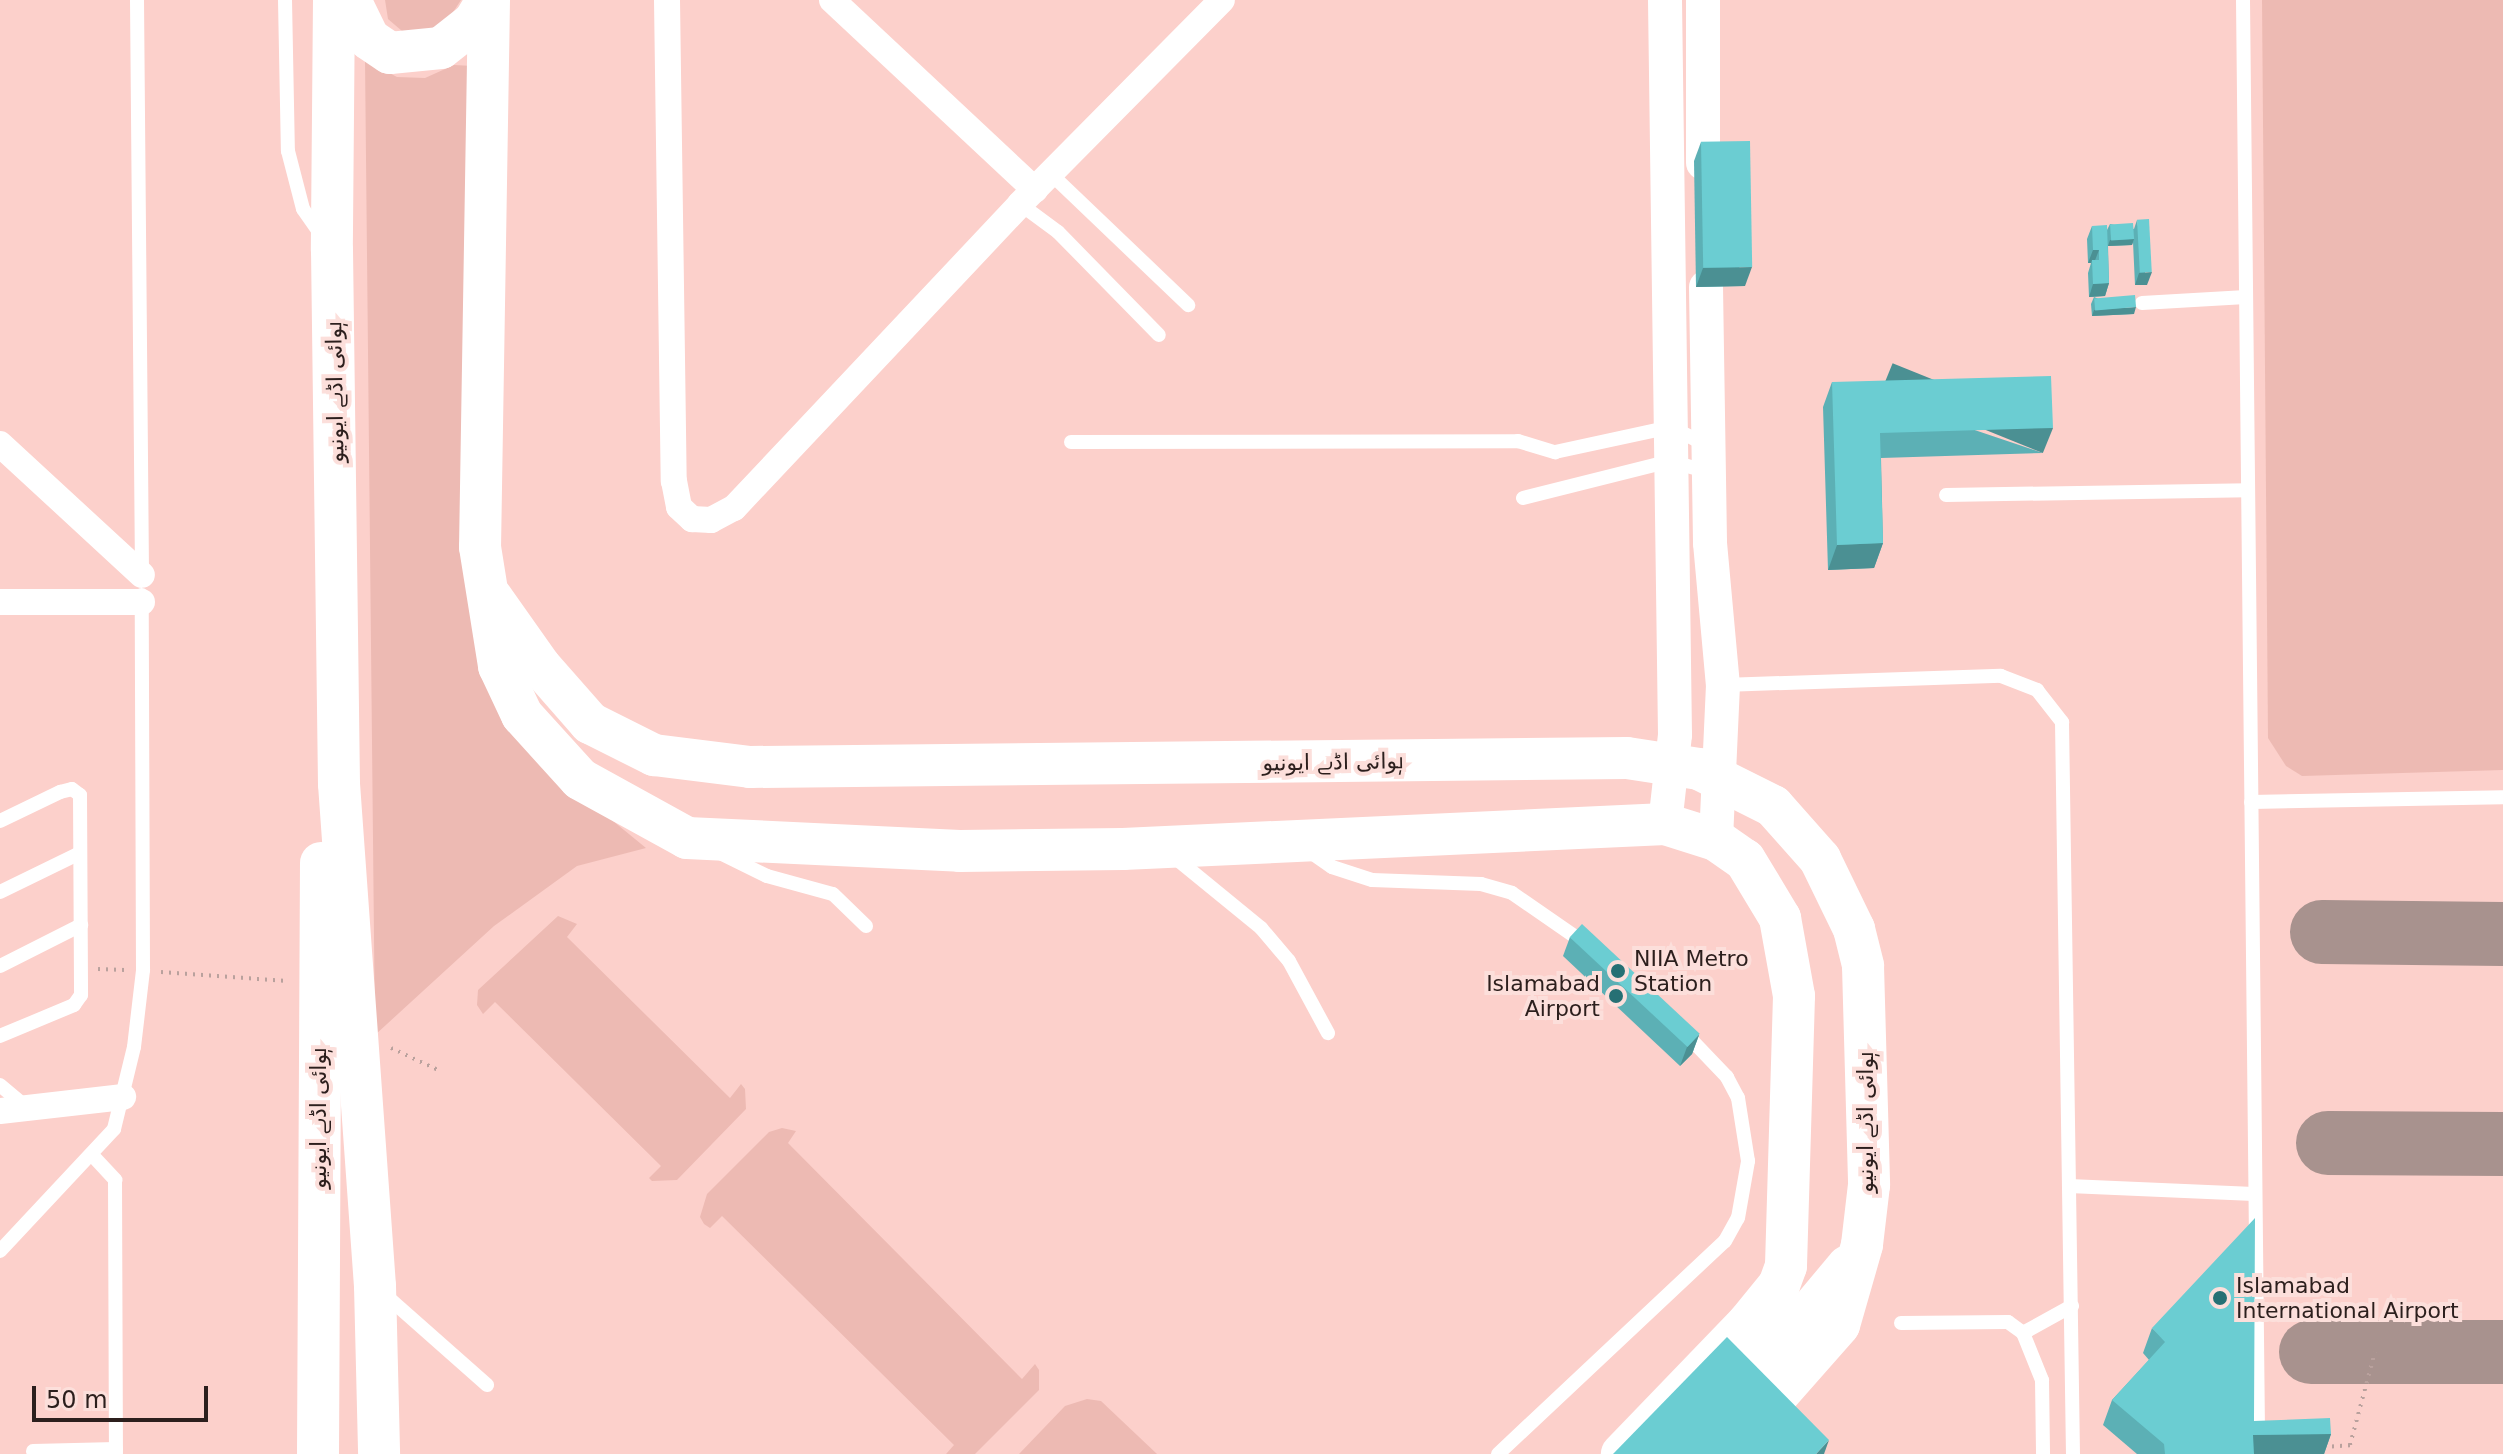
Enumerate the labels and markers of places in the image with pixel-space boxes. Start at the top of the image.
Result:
place label: NIIA Metro Station [1634,945,1749,996]
marker: NIIA Metro Station [1609,962,1627,980]
place label: Islamabad Airport [1486,970,1600,1022]
marker: Islamabad Airport [1607,987,1625,1005]
place label: Islamabad International Airport [2236,1272,2459,1324]
marker: Islamabad International Airport [2211,1289,2229,1307]

